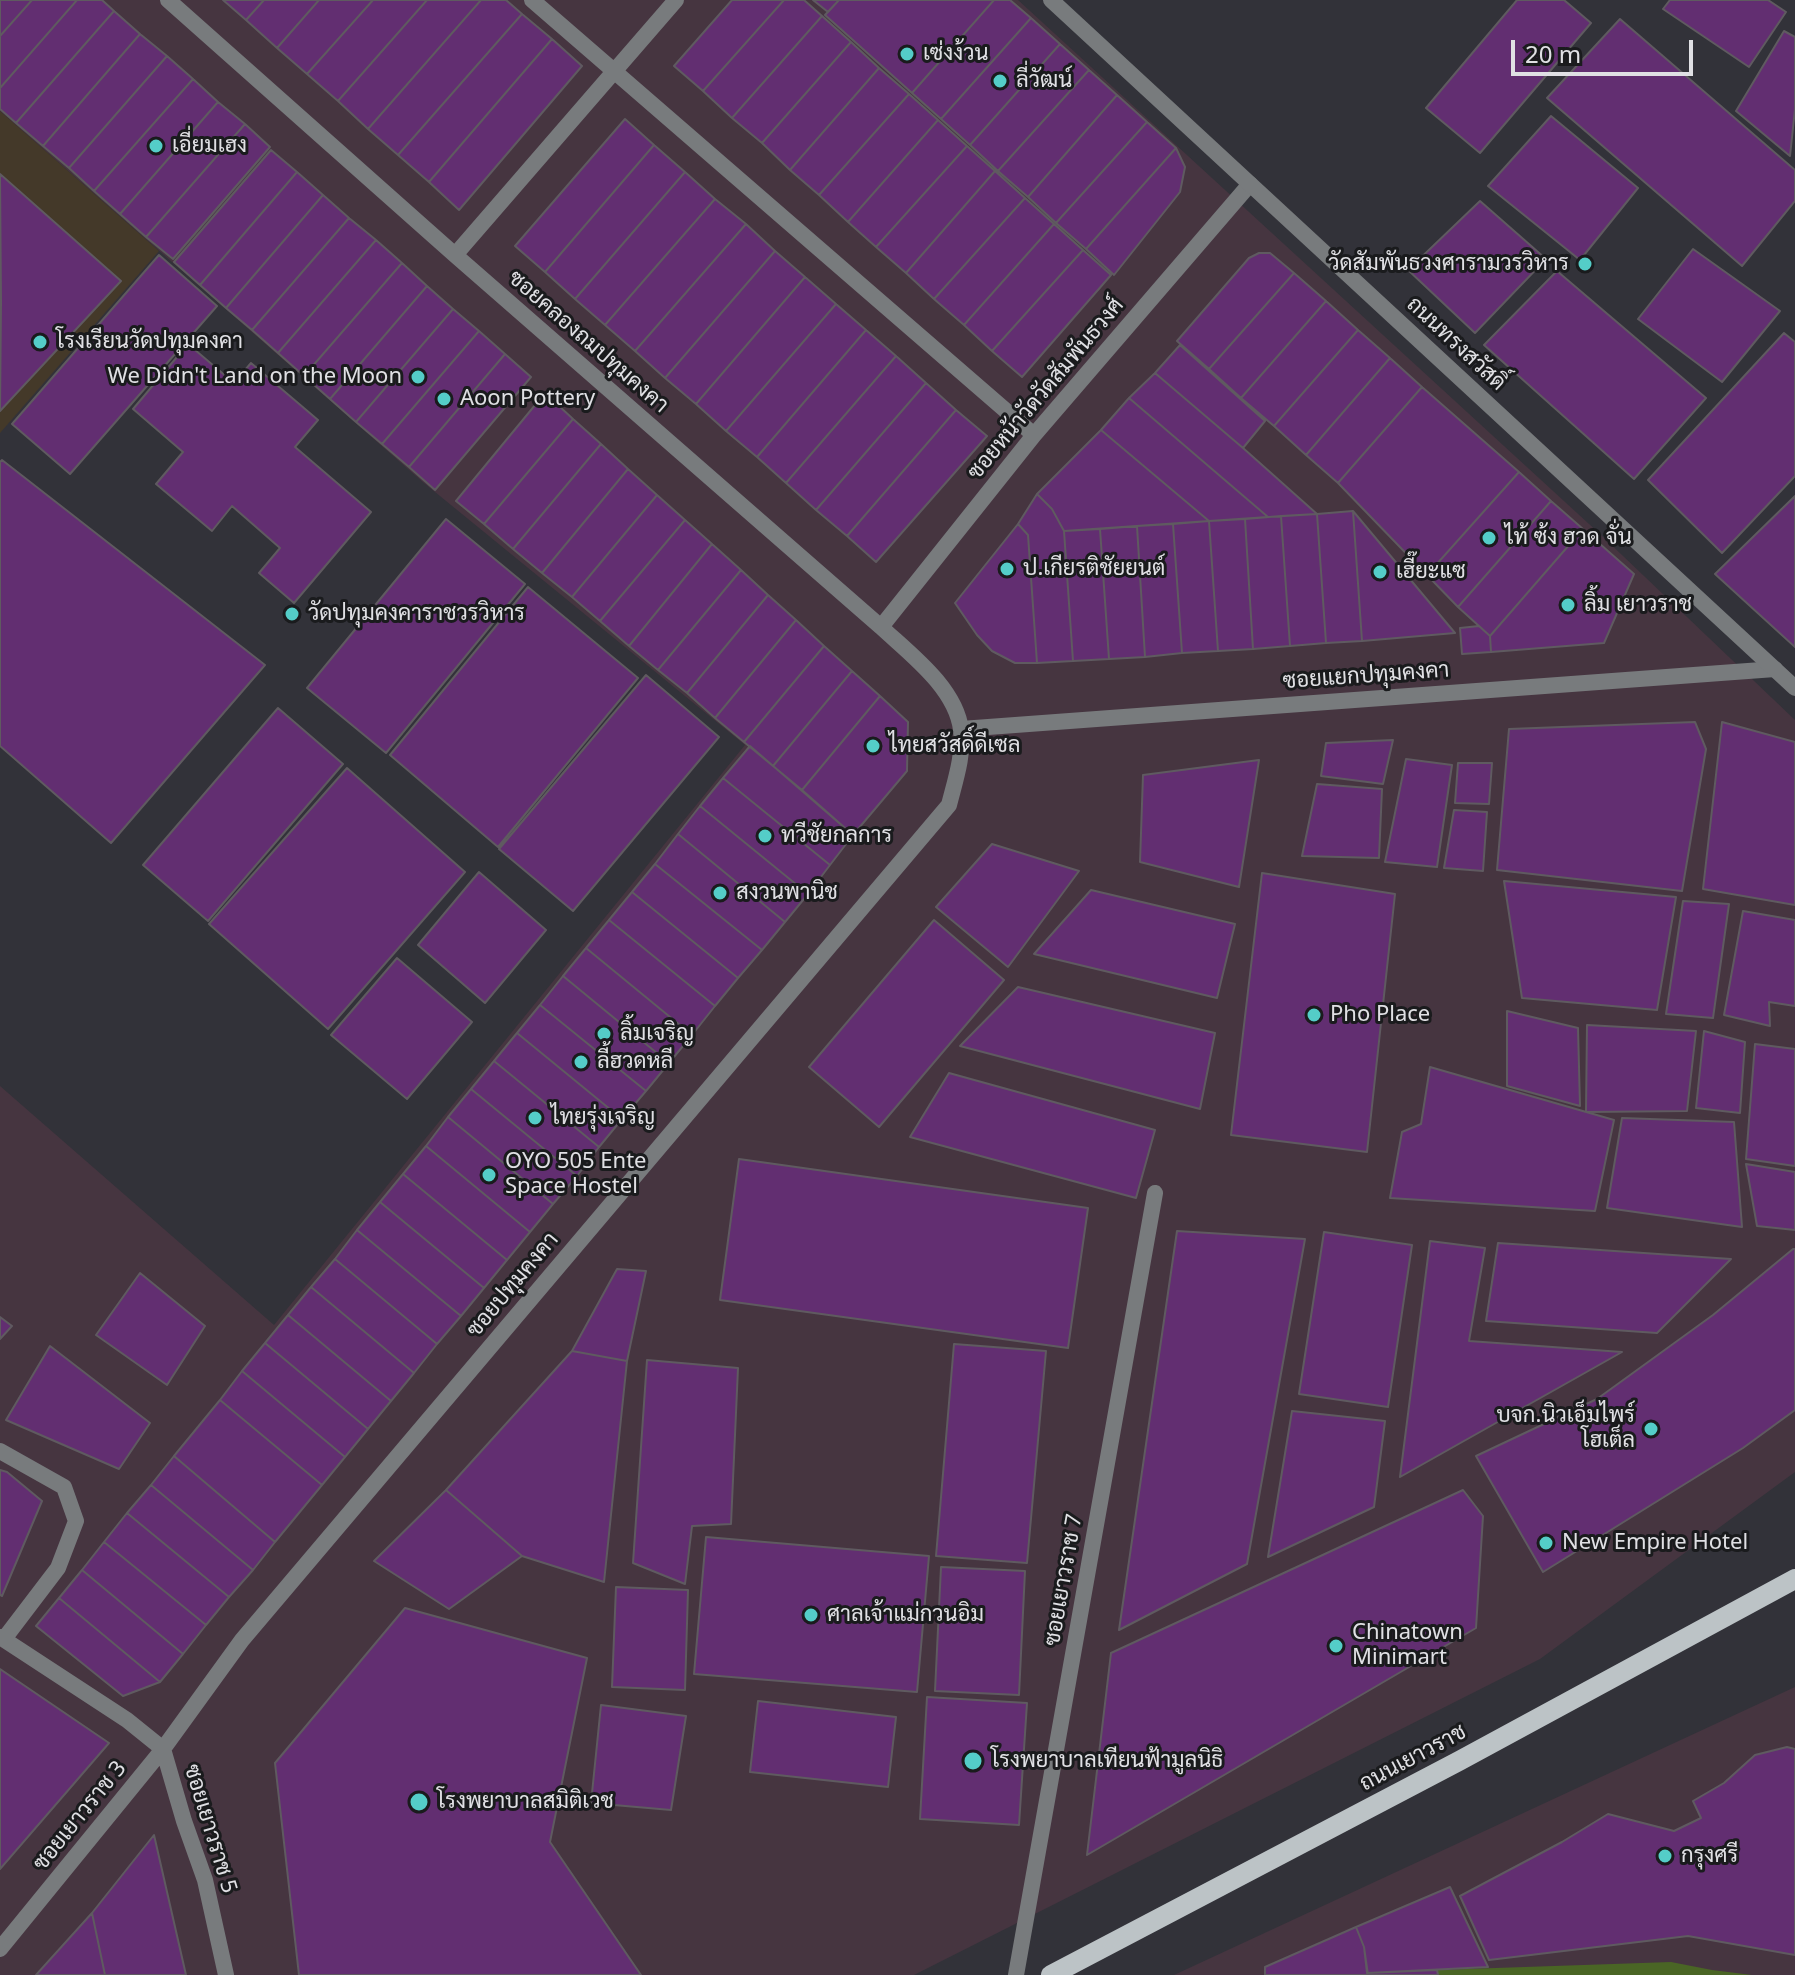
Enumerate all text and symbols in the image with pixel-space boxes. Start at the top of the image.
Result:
scale bar [1515,24,1697,74]
text: 20 m [1525,37,1581,70]
place label: เซ่งง้วน [923,41,989,67]
marker: เซ่งง้วน [898,45,916,63]
place label: ลี่วัฒน์ [1016,68,1072,94]
marker: ลี่วัฒน์ [991,72,1009,90]
place label: เอี่ยมเฮง [172,133,247,159]
marker: เอี่ยมเฮง [147,137,165,155]
place label: วัดสัมพันธวงศารามวรวิหาร [1328,251,1569,277]
marker: วัดสัมพันธวงศารามวรวิหาร [1576,255,1594,273]
street label: ซอยคลองถมปทุมคงคา [502,265,674,419]
street label: ถนนทรงสวัสดิ์ [1401,291,1511,397]
street label: ซอยหน้าวัดวัดสัมพันธวงศ์ [962,293,1130,485]
place label: โรงเรียนวัดปทุมคงคา [56,329,243,355]
marker: โรงเรียนวัดปทุมคงคา [31,333,49,351]
place label: We Didn't Land on the Moon [107,364,402,390]
marker: We Didn't Land on the Moon [409,368,427,386]
place label: Aoon Pottery [460,386,595,412]
marker: Aoon Pottery [435,390,453,408]
place label: ไท้ ซ้ง ฮวด จั่น [1505,525,1632,551]
marker: ไท้ ซ้ง ฮวด จั่น [1480,529,1498,547]
place label: ป.เกียรติชัยยนต์ [1023,556,1165,582]
place label: เฮี๊ยะแซ [1396,559,1466,585]
marker: ป.เกียรติชัยยนต์ [998,560,1016,578]
marker: เฮี๊ยะแซ [1371,563,1389,581]
place label: ลิ้ม เยาวราช [1584,592,1692,618]
marker: ลิ้ม เยาวราช [1559,596,1577,614]
place label: วัดปทุมคงคาราชวรวิหาร [308,601,525,627]
marker: วัดปทุมคงคาราชวรวิหาร [283,605,301,623]
street label: ซอยแยกปทุมคงคา [1282,657,1450,695]
place label: ไทยสวัสดิ์ดีเซล [889,733,1021,759]
marker: ไทยสวัสดิ์ดีเซล [864,737,882,755]
place label: ทวีชัยกลการ [781,823,892,849]
marker: ทวีชัยกลการ [756,827,774,845]
place label: สงวนพานิช [736,880,838,906]
marker: สงวนพานิช [711,884,729,902]
place label: Pho Place [1330,1002,1430,1028]
marker: Pho Place [1305,1006,1323,1024]
place label: ลิ้มเจริญ [620,1021,694,1047]
marker: ลิ้มเจริญ [595,1025,613,1043]
place label: ลี้ฮวดหลี [597,1049,673,1075]
marker: ลี้ฮวดหลี [572,1053,590,1071]
place label: ไทยรุ่งเจริญ [551,1105,655,1131]
marker: ไทยรุ่งเจริญ [526,1109,544,1127]
place label: OYO 505 Ente Space Hostel [505,1149,647,1200]
marker: OYO 505 Ente Space Hostel [480,1166,498,1184]
street label: ซอยปทุมคงคา [462,1227,564,1343]
place label: บจก.นิวเอ็มไพร์ โฮเต็ล [1496,1403,1635,1454]
marker: บจก.นิวเอ็มไพร์ โฮเต็ล [1642,1420,1660,1438]
street label: ซอยเยาวราช 7 [1039,1512,1089,1648]
place label: New Empire Hotel [1562,1530,1748,1556]
marker: New Empire Hotel [1537,1534,1555,1552]
place label: ศาลเจ้าแม่กวนอิม [827,1602,984,1628]
marker: ศาลเจ้าแม่กวนอิม [802,1606,820,1624]
place label: Chinatown Minimart [1352,1620,1463,1672]
marker: Chinatown Minimart [1327,1637,1345,1655]
street label: ถนนเยาวราช [1355,1719,1471,1797]
place label: โรงพยาบาลเทียนฟ้ามูลนิธิ [991,1748,1223,1774]
marker: โรงพยาบาลเทียนฟ้ามูลนิธิ [962,1750,984,1772]
street label: ซอยเยาวราช 3 [28,1756,132,1876]
street label: ซอยเยาวราช 5 [178,1761,242,1897]
place label: โรงพยาบาลสมิติเวช [437,1789,614,1815]
marker: โรงพยาบาลสมิติเวช [408,1791,430,1813]
place label: กรุงศรี [1681,1843,1738,1869]
marker: กรุงศรี [1656,1847,1674,1865]

